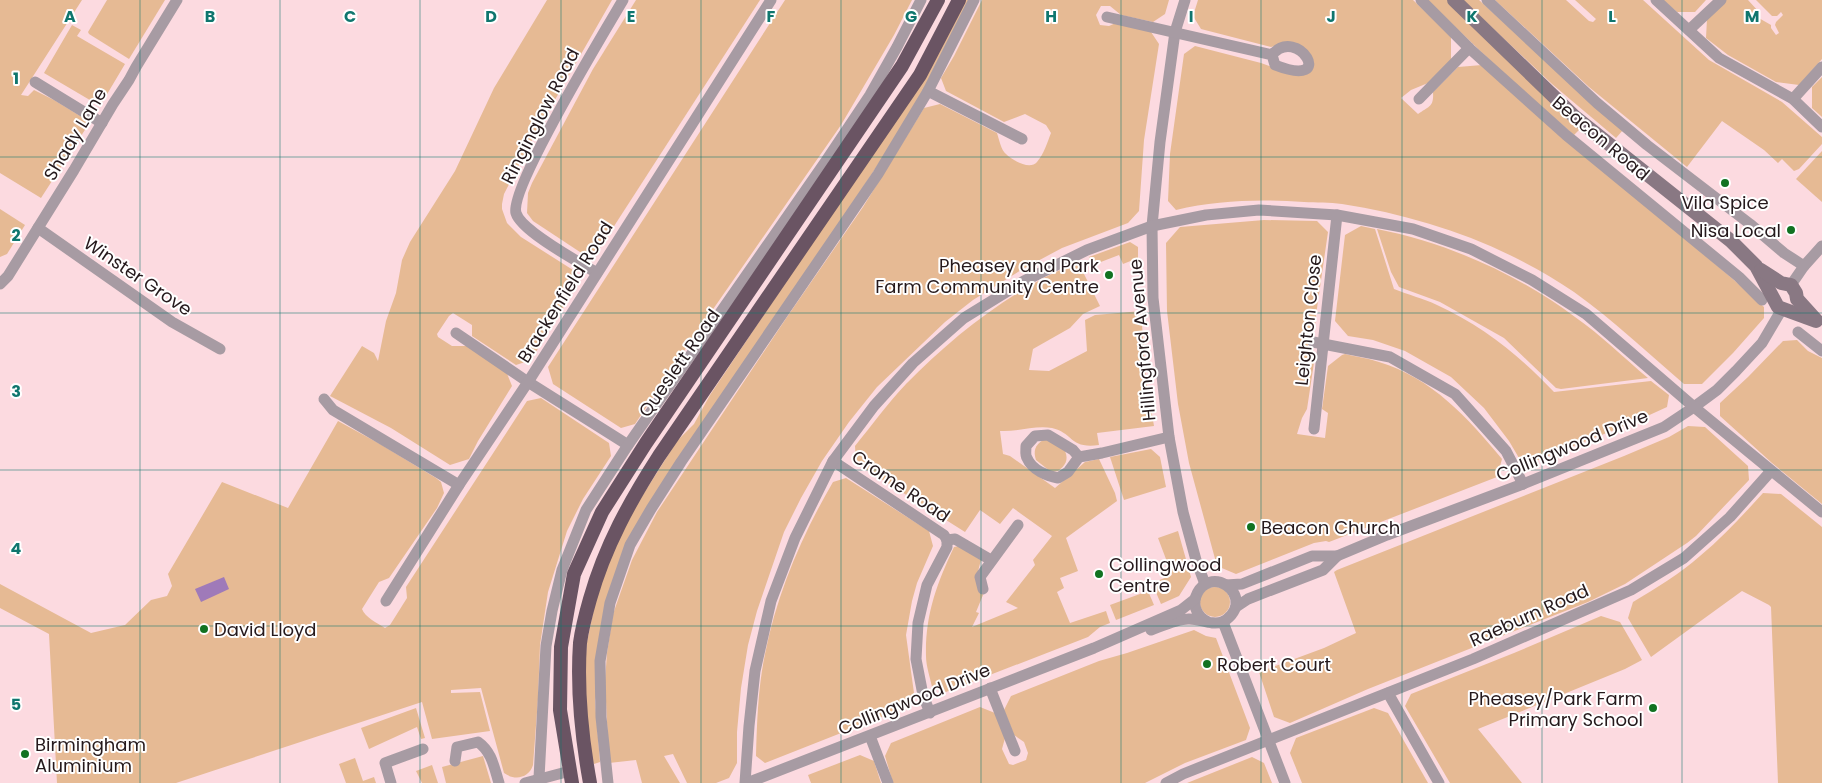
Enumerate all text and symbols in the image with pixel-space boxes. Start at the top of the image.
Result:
text: A [64,5,76,28]
text: B [205,5,215,28]
text: C [344,5,356,28]
text: D [485,5,497,28]
text: E [627,5,635,28]
text: F [767,5,776,28]
text: G [905,5,917,28]
text: H [1045,5,1057,28]
text: I [1189,5,1193,28]
text: J [1326,5,1336,28]
text: K [1466,5,1478,28]
text: L [1608,5,1616,28]
text: M [1745,5,1759,28]
street label: Ringinglow Road [495,44,585,188]
text: 1 [13,67,19,90]
street label: Shady Lane [38,83,112,185]
street label: Beacon Road [1547,90,1655,186]
marker: Vila Spice [1719,177,1731,189]
place label: Vila Spice [1681,190,1769,215]
street label: Brackenfield Road [511,216,619,368]
place label: Nisa Local [1691,218,1781,243]
text: 2 [11,224,21,247]
marker: Nisa Local [1785,224,1797,236]
street label: Winster Grove [79,231,197,321]
place label: Pheasey and Park Farm Community Centre [875,253,1100,299]
street label: Leighton Close [1289,253,1327,387]
street label: Hillingford Avenue [1122,258,1162,422]
marker: Pheasey and Park Farm Community Centre [1103,269,1115,281]
street label: Queslett Road [632,304,726,422]
text: 3 [11,380,21,403]
street label: Collingwood Drive [1492,403,1652,487]
street label: Crome Road [847,444,955,528]
place label: Beacon Church [1261,515,1400,540]
marker: Beacon Church [1245,521,1257,533]
text: 4 [11,537,22,560]
place label: Collingwood Centre [1109,552,1221,598]
marker: Collingwood Centre [1093,568,1105,580]
street label: Raeburn Road [1466,578,1592,652]
place label: David Lloyd [214,617,316,642]
marker: David Lloyd [198,623,210,635]
place label: Robert Court [1217,652,1331,677]
street label: Collingwood Drive [834,657,994,741]
marker: Robert Court [1201,658,1213,670]
place label: Pheasey/Park Farm Primary School [1469,686,1643,732]
text: 5 [11,693,21,716]
marker: Pheasey/Park Farm Primary School [1647,702,1659,714]
place label: Birmingham Aluminium [35,732,146,778]
marker: Birmingham Aluminium [19,748,31,760]

